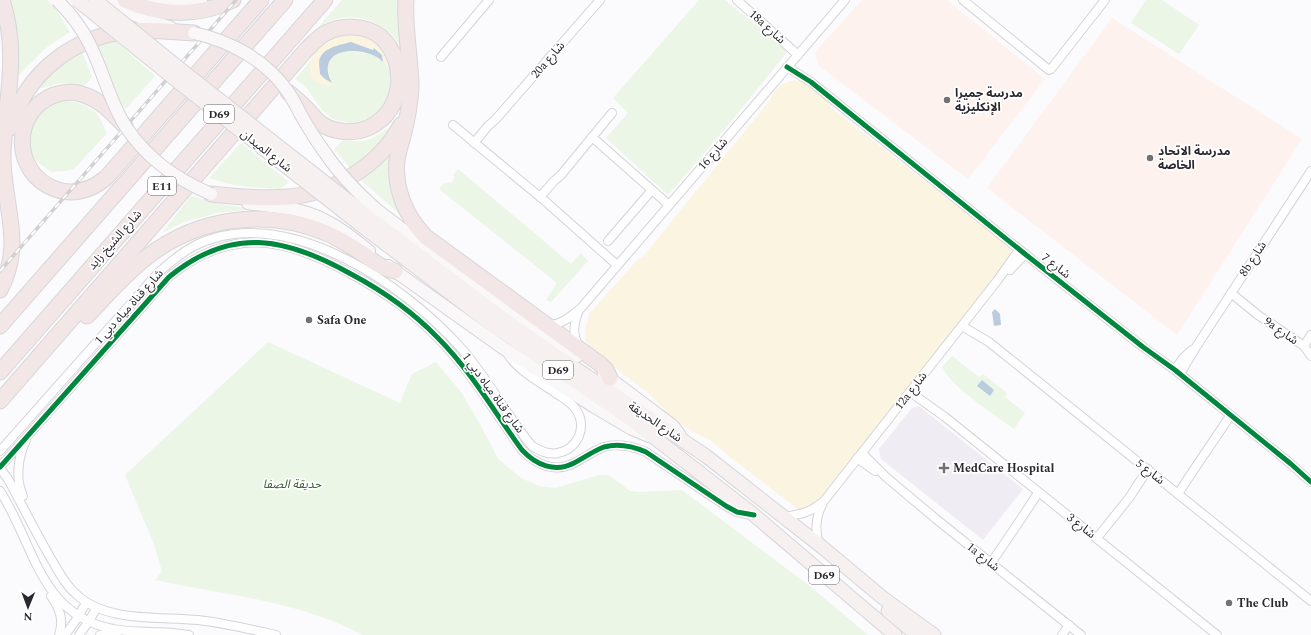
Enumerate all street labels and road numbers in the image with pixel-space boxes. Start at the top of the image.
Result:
street label: 18a شارع [744,5,790,49]
street label: 20a شارع [526,37,570,83]
road number: D69 [204,105,234,123]
street label: شارع الميدان [236,125,296,177]
street label: شارع 16 [693,133,733,175]
road number: E11 [148,177,176,195]
street label: شارع الشيخ زايد [83,206,147,274]
street label: 8b شارع [1234,237,1272,281]
street label: شارع 7 [1037,249,1075,283]
street label: شارع قناة مياه دبي 1 [90,265,168,349]
street label: 9a شارع [1260,312,1302,350]
street label: شارع قناة مياه دبي 1 [457,349,529,437]
road number: D69 [543,361,573,379]
street label: 12a شارع [890,368,932,414]
street label: شارع الحديقة [624,397,686,447]
street label: شارع 5 [1131,455,1169,489]
street label: شارع 3 [1062,509,1100,543]
street label: 1a شارع [962,538,1004,576]
road number: D69 [809,566,839,584]

